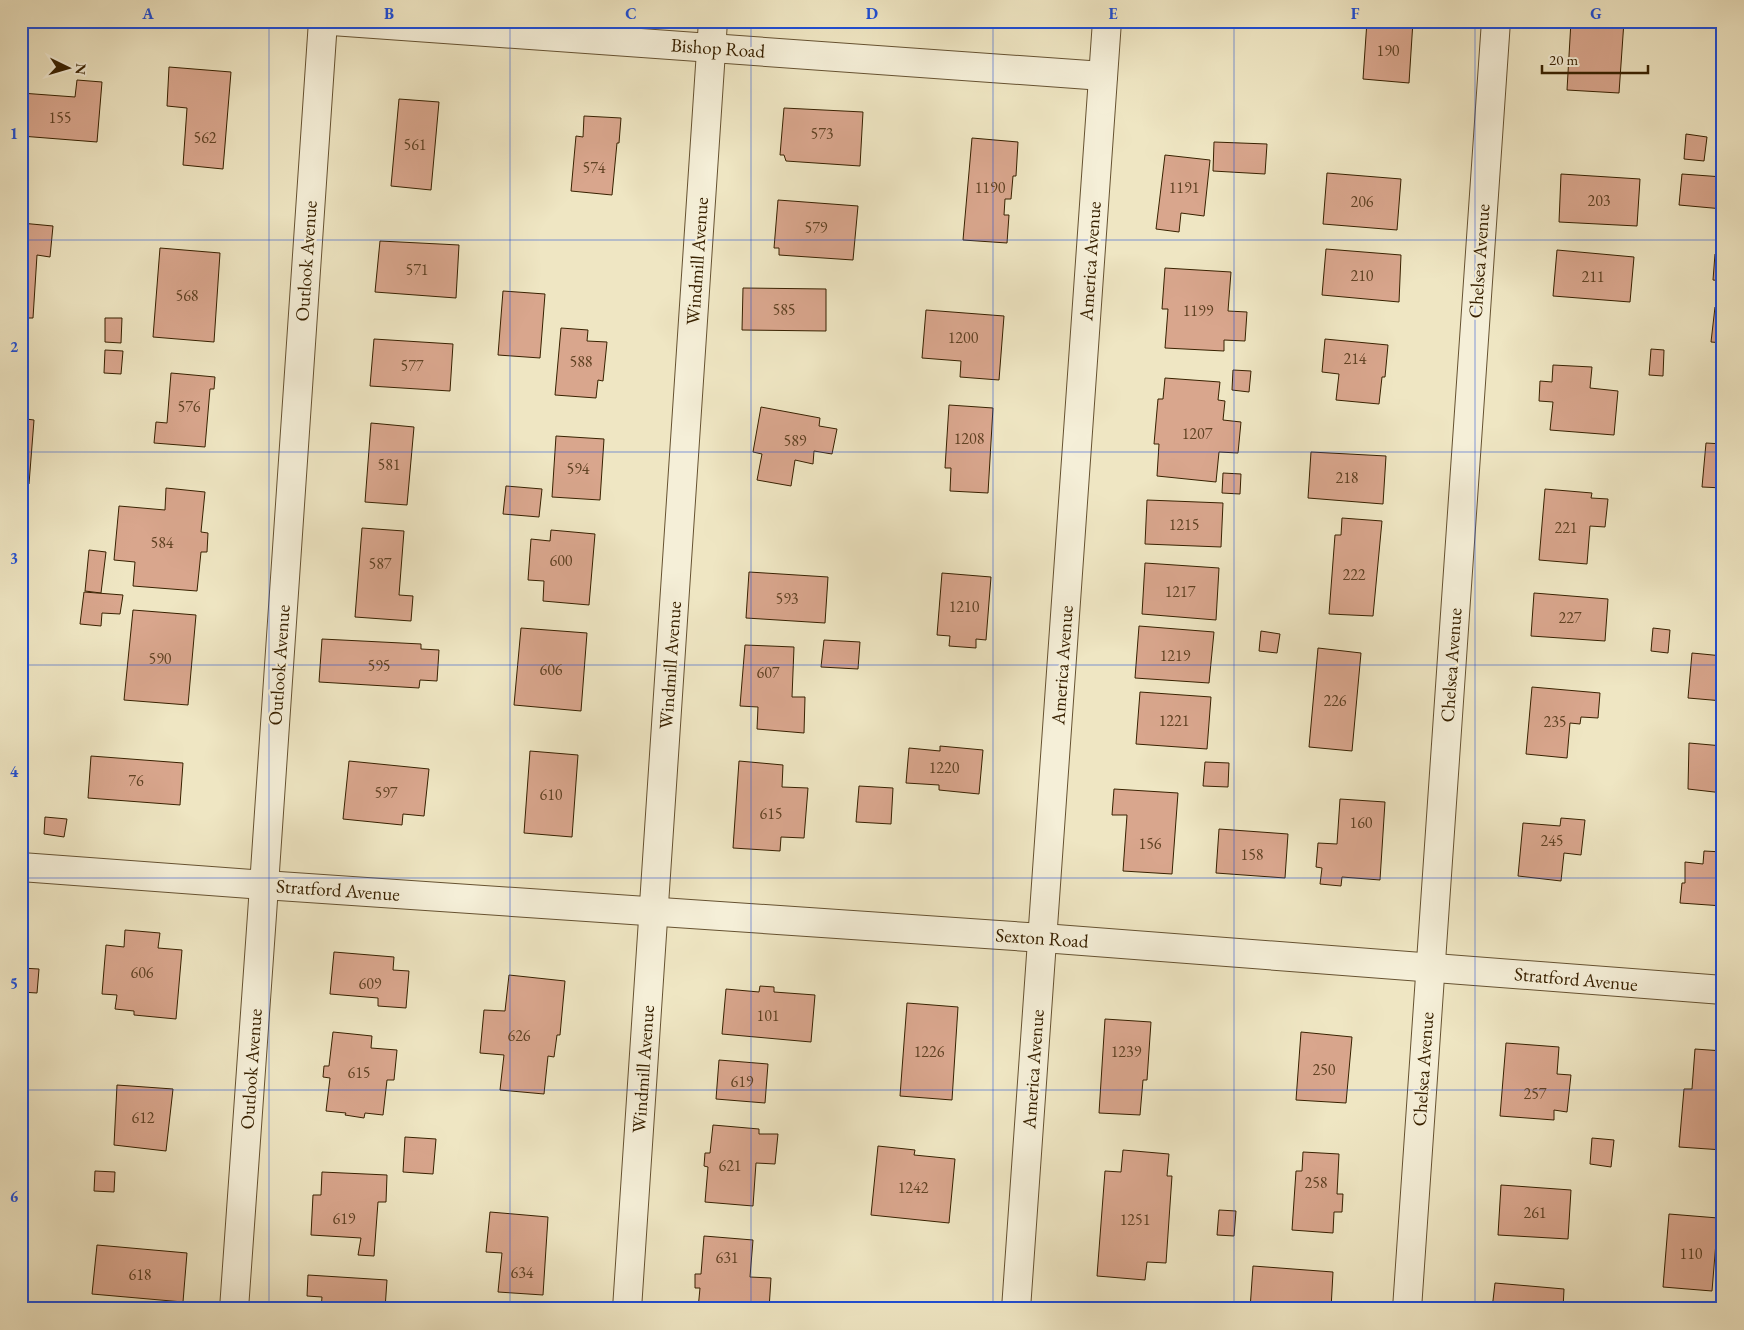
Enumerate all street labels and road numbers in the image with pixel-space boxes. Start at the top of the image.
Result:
street label: Bishop Road [670,32,766,64]
street label: Windmill Avenue [680,196,714,326]
street label: Outlook Avenue [289,200,323,322]
street label: America Avenue [1073,200,1107,323]
street label: Chelsea Avenue [1463,203,1495,319]
street label: Windmill Avenue [653,600,687,730]
street label: Outlook Avenue [262,604,296,726]
street label: America Avenue [1045,604,1079,727]
street label: Chelsea Avenue [1435,607,1467,723]
street label: Stratford Avenue [275,873,401,907]
street label: Sexton Road [995,922,1090,954]
street label: Stratford Avenue [1513,961,1639,997]
street label: Windmill Avenue [626,1004,660,1134]
street label: Outlook Avenue [234,1008,268,1130]
street label: America Avenue [1016,1008,1050,1131]
street label: Chelsea Avenue [1407,1011,1439,1127]

